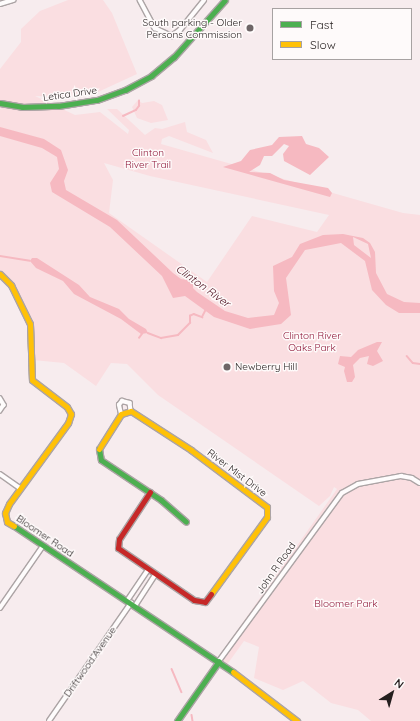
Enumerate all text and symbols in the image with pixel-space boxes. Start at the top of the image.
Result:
legend [272,8,412,60]
place label: South parking - Older Persons Commission [143,16,242,40]
text: Fast [310,17,334,32]
marker: South parking - Older Persons Commission [245,23,255,33]
text: Slow [310,37,336,52]
street label: Letica Drive [42,84,98,104]
park label: Clinton River Trail [125,146,171,170]
water label: Clinton River [173,262,233,310]
park label: Clinton River Oaks Park [283,329,341,352]
place label: Newberry Hill [235,361,297,373]
marker: Newberry Hill [222,362,232,372]
street label: River Mist Drive [205,447,269,499]
street label: Bloomer Road [14,512,76,560]
street label: John R Road [254,540,298,596]
park label: Bloomer Park [314,598,378,610]
street label: Driftwood Avenue [61,624,119,700]
north arrow [372,673,412,713]
text: N [392,675,407,691]

